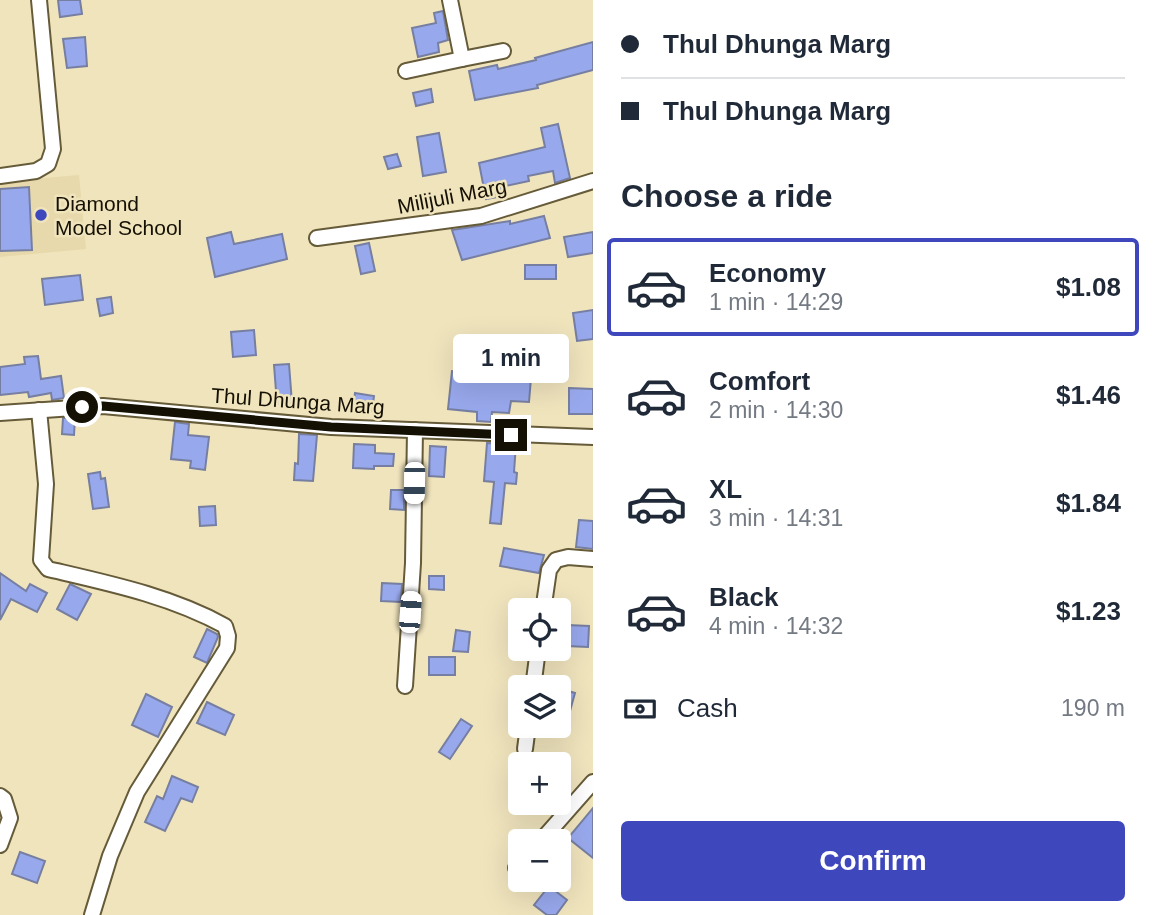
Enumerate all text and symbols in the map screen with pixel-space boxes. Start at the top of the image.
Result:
text: Thul Dhunga Marg [663,29,891,59]
text: Thul Dhunga Marg [663,96,891,126]
street label: Milijuli Marg [395,174,509,218]
text: Choose a ride [621,178,833,214]
place label: Diamond Model School [55,192,182,239]
marker: Diamond Model School [33,207,49,223]
icon: car [625,256,688,319]
text: Economy [709,258,826,288]
text: $1.08 [1056,272,1121,302]
text: 1 min · 14:29 [709,289,843,315]
callout: 1 min [453,334,569,382]
text: 1 min [481,345,541,371]
icon: car [625,364,688,427]
text: Comfort [709,366,810,396]
text: $1.46 [1056,380,1121,410]
street label: Thul Dhunga Marg [210,383,386,419]
route start [66,391,98,423]
text: 2 min · 14:30 [709,397,843,423]
route end [495,419,527,451]
car [404,462,425,504]
icon: car [625,472,688,535]
text: XL [709,474,742,504]
text: $1.84 [1056,488,1121,518]
text: 3 min · 14:31 [709,505,843,531]
icon: car [625,580,688,643]
text: Black [709,582,778,612]
car [399,590,422,634]
text: $1.23 [1056,596,1121,626]
map controls [508,598,571,892]
button: locate [508,598,571,661]
text: 4 min · 14:32 [709,613,843,639]
button: layers [508,675,571,738]
icon: cash [621,690,659,728]
text: Cash [677,693,738,723]
text: 190 m [1061,695,1125,721]
button: + [508,752,571,815]
button: Confirm [621,821,1125,901]
button: − [508,829,571,892]

